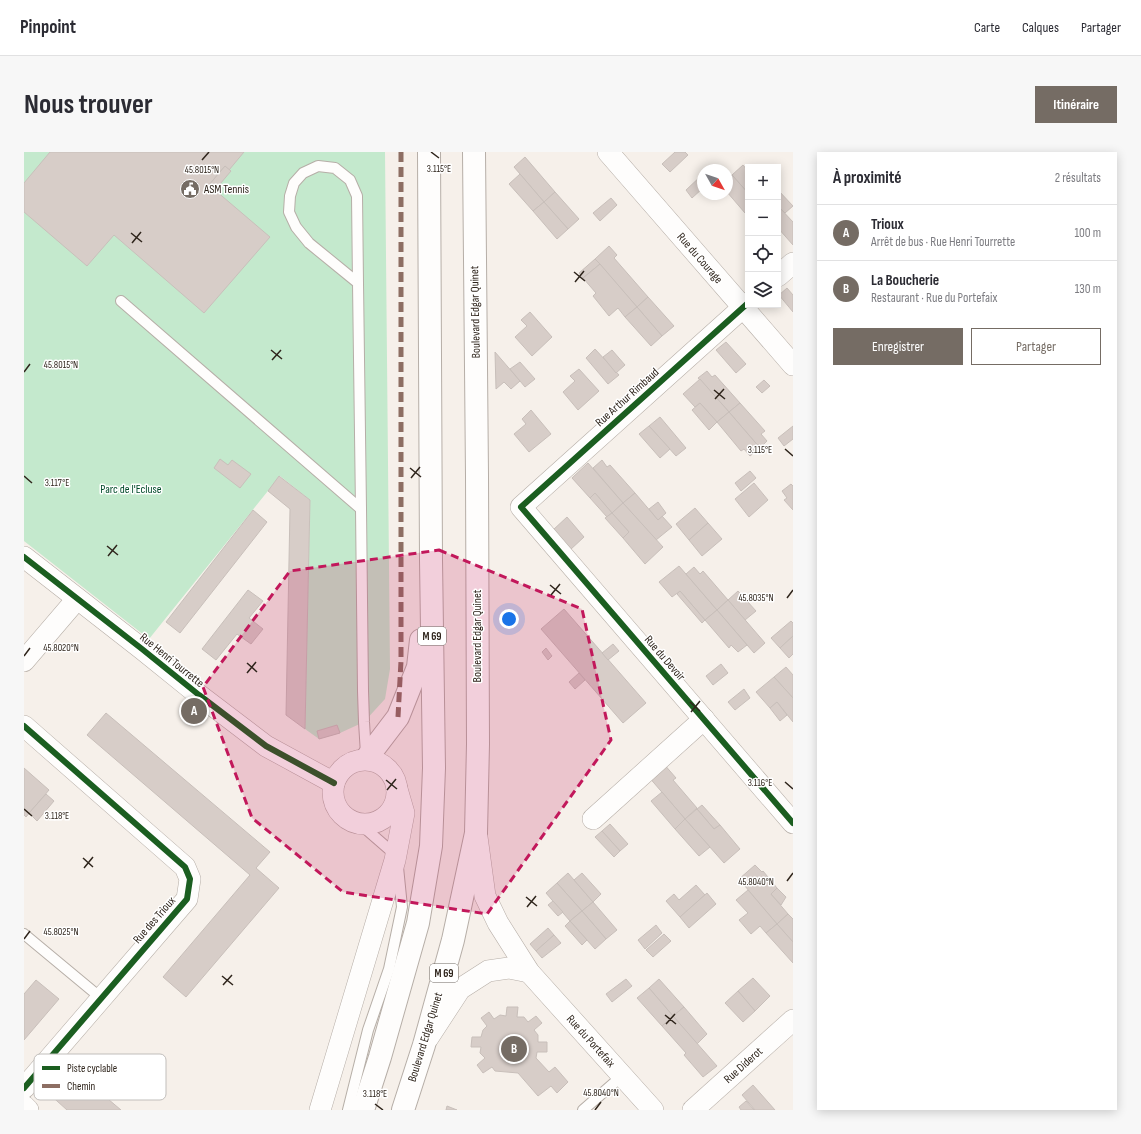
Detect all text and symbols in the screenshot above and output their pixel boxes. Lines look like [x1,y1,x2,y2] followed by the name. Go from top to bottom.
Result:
[20,16,76,39] text: Pinpoint
[974,19,1000,36] text: Carte
[1022,19,1059,36] text: Calques
[1081,19,1121,36] text: Partager
[1035,86,1117,123] button: Itinéraire
[24,88,153,121] text: Nous trouver
[427,163,451,175] text: 3.115°E
[185,164,219,176] text: 45.8015°N
[697,164,733,200] north arrow
[745,164,781,308] map controls
[745,164,781,200] button: +
[833,168,901,188] text: À proximité
[1055,170,1101,186] text: 2 résultats
[179,178,201,200] public building icon: ASM Tennis
[203,182,249,197] place label: ASM Tennis
[745,200,781,236] button: −
[871,215,904,234] text: Trioux
[843,225,849,241] text: A
[1074,225,1101,241] text: 100 m
[674,230,726,287] street label: Rue du Courage
[871,234,1015,250] text: Arrêt de bus · Rue Henri Tourrette
[745,236,781,272] button: locate
[467,265,484,359] street label: Boulevard Edgar Quinet
[871,271,939,290] text: La Boucherie
[745,272,781,308] button: layers
[843,281,849,297] text: B
[1075,281,1101,297] text: 130 m
[871,290,997,306] text: Restaurant · Rue du Portefaix
[833,328,963,365] button: Enregistrer
[971,328,1101,365] button: Partager
[44,359,78,371] text: 45.8015°N
[592,365,662,430] street label: Rue Arthur Rimbaud
[748,444,772,456] text: 3.115°E
[45,477,69,489] text: 3.117°E
[100,482,162,497] park label: Parc de l'Ecluse
[470,589,485,682] street label: Boulevard Edgar Quinet
[738,592,774,604] text: 45.8035°N
[499,609,519,629] your location
[418,627,446,645] road number: M 69
[136,630,207,691] street label: Rue Henri Tourrette
[641,633,689,684] street label: Rue du Devoir
[43,642,79,654] text: 45.8020°N
[181,696,207,726] pin: A
[748,777,772,789] text: 3.116°E
[45,810,69,822] text: 3.118°E
[738,876,774,888] text: 45.8040°N
[130,893,179,947] street label: Rue des Trioux
[43,926,79,938] text: 45.8025°N
[430,964,458,982] road number: M 69
[405,990,446,1084] street label: Boulevard Edgar Quinet
[563,1012,619,1071] street label: Rue du Portefaix
[501,1034,527,1064] pin: B
[721,1044,766,1087] street label: Rue Diderot
[34,1054,166,1100] legend
[67,1062,117,1075] text: Piste cyclable
[67,1080,96,1093] text: Chemin
[583,1087,619,1099] text: 45.8040°N
[363,1088,387,1100] text: 3.118°E

